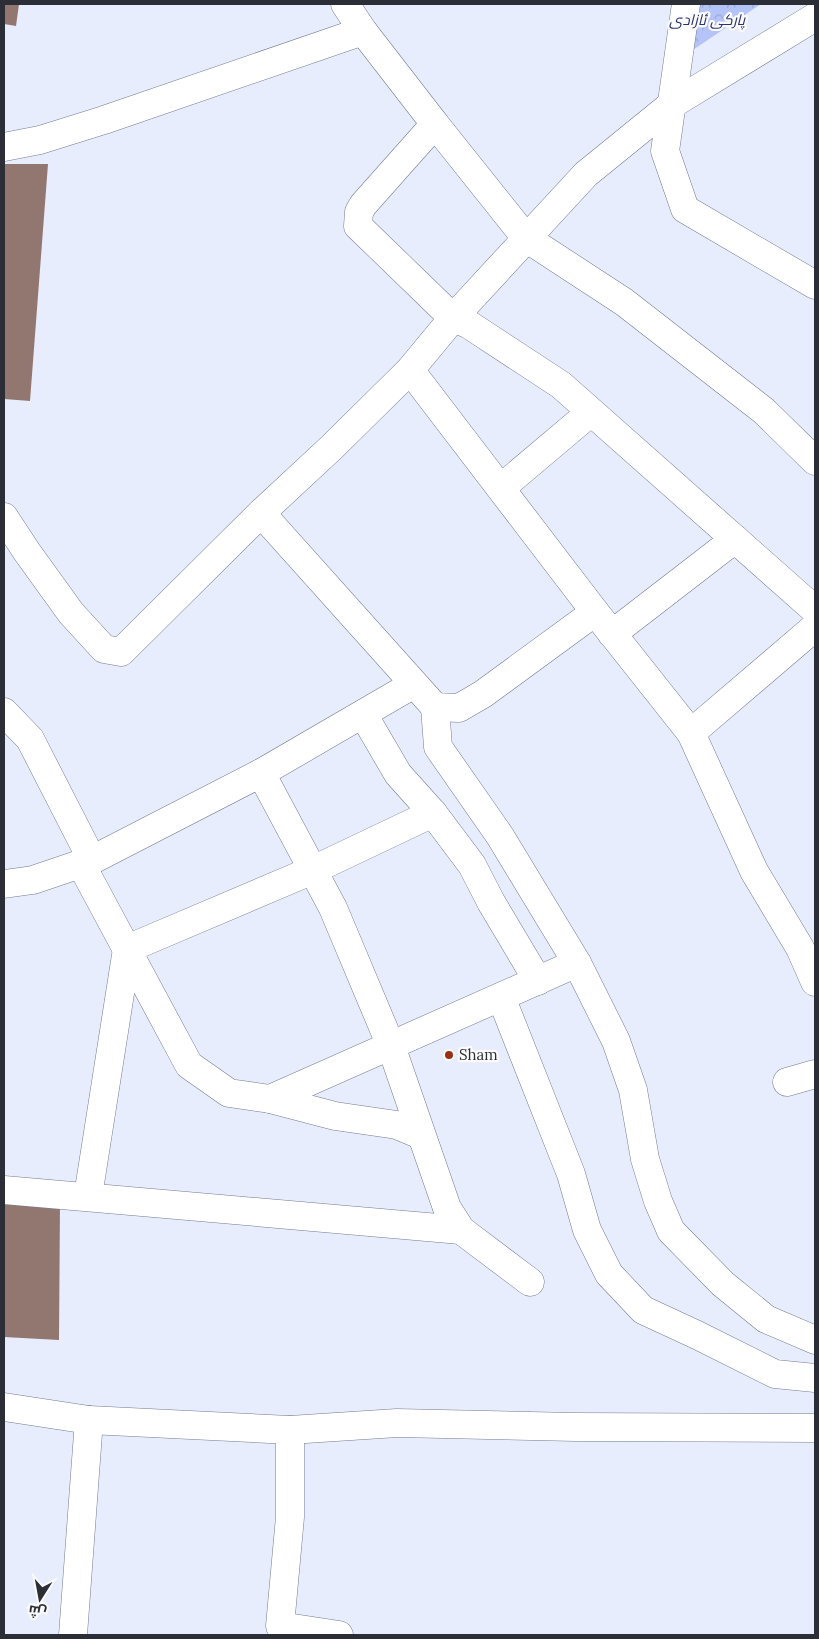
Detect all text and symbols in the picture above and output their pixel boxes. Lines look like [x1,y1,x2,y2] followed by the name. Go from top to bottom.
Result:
[669,10,746,30] park label: پارکی ئازادی
[459,1045,498,1064] place label: Sham
[443,1049,455,1061] marker: Sham
[15,1574,65,1624] north arrow
[27,1601,48,1622] text: ش

